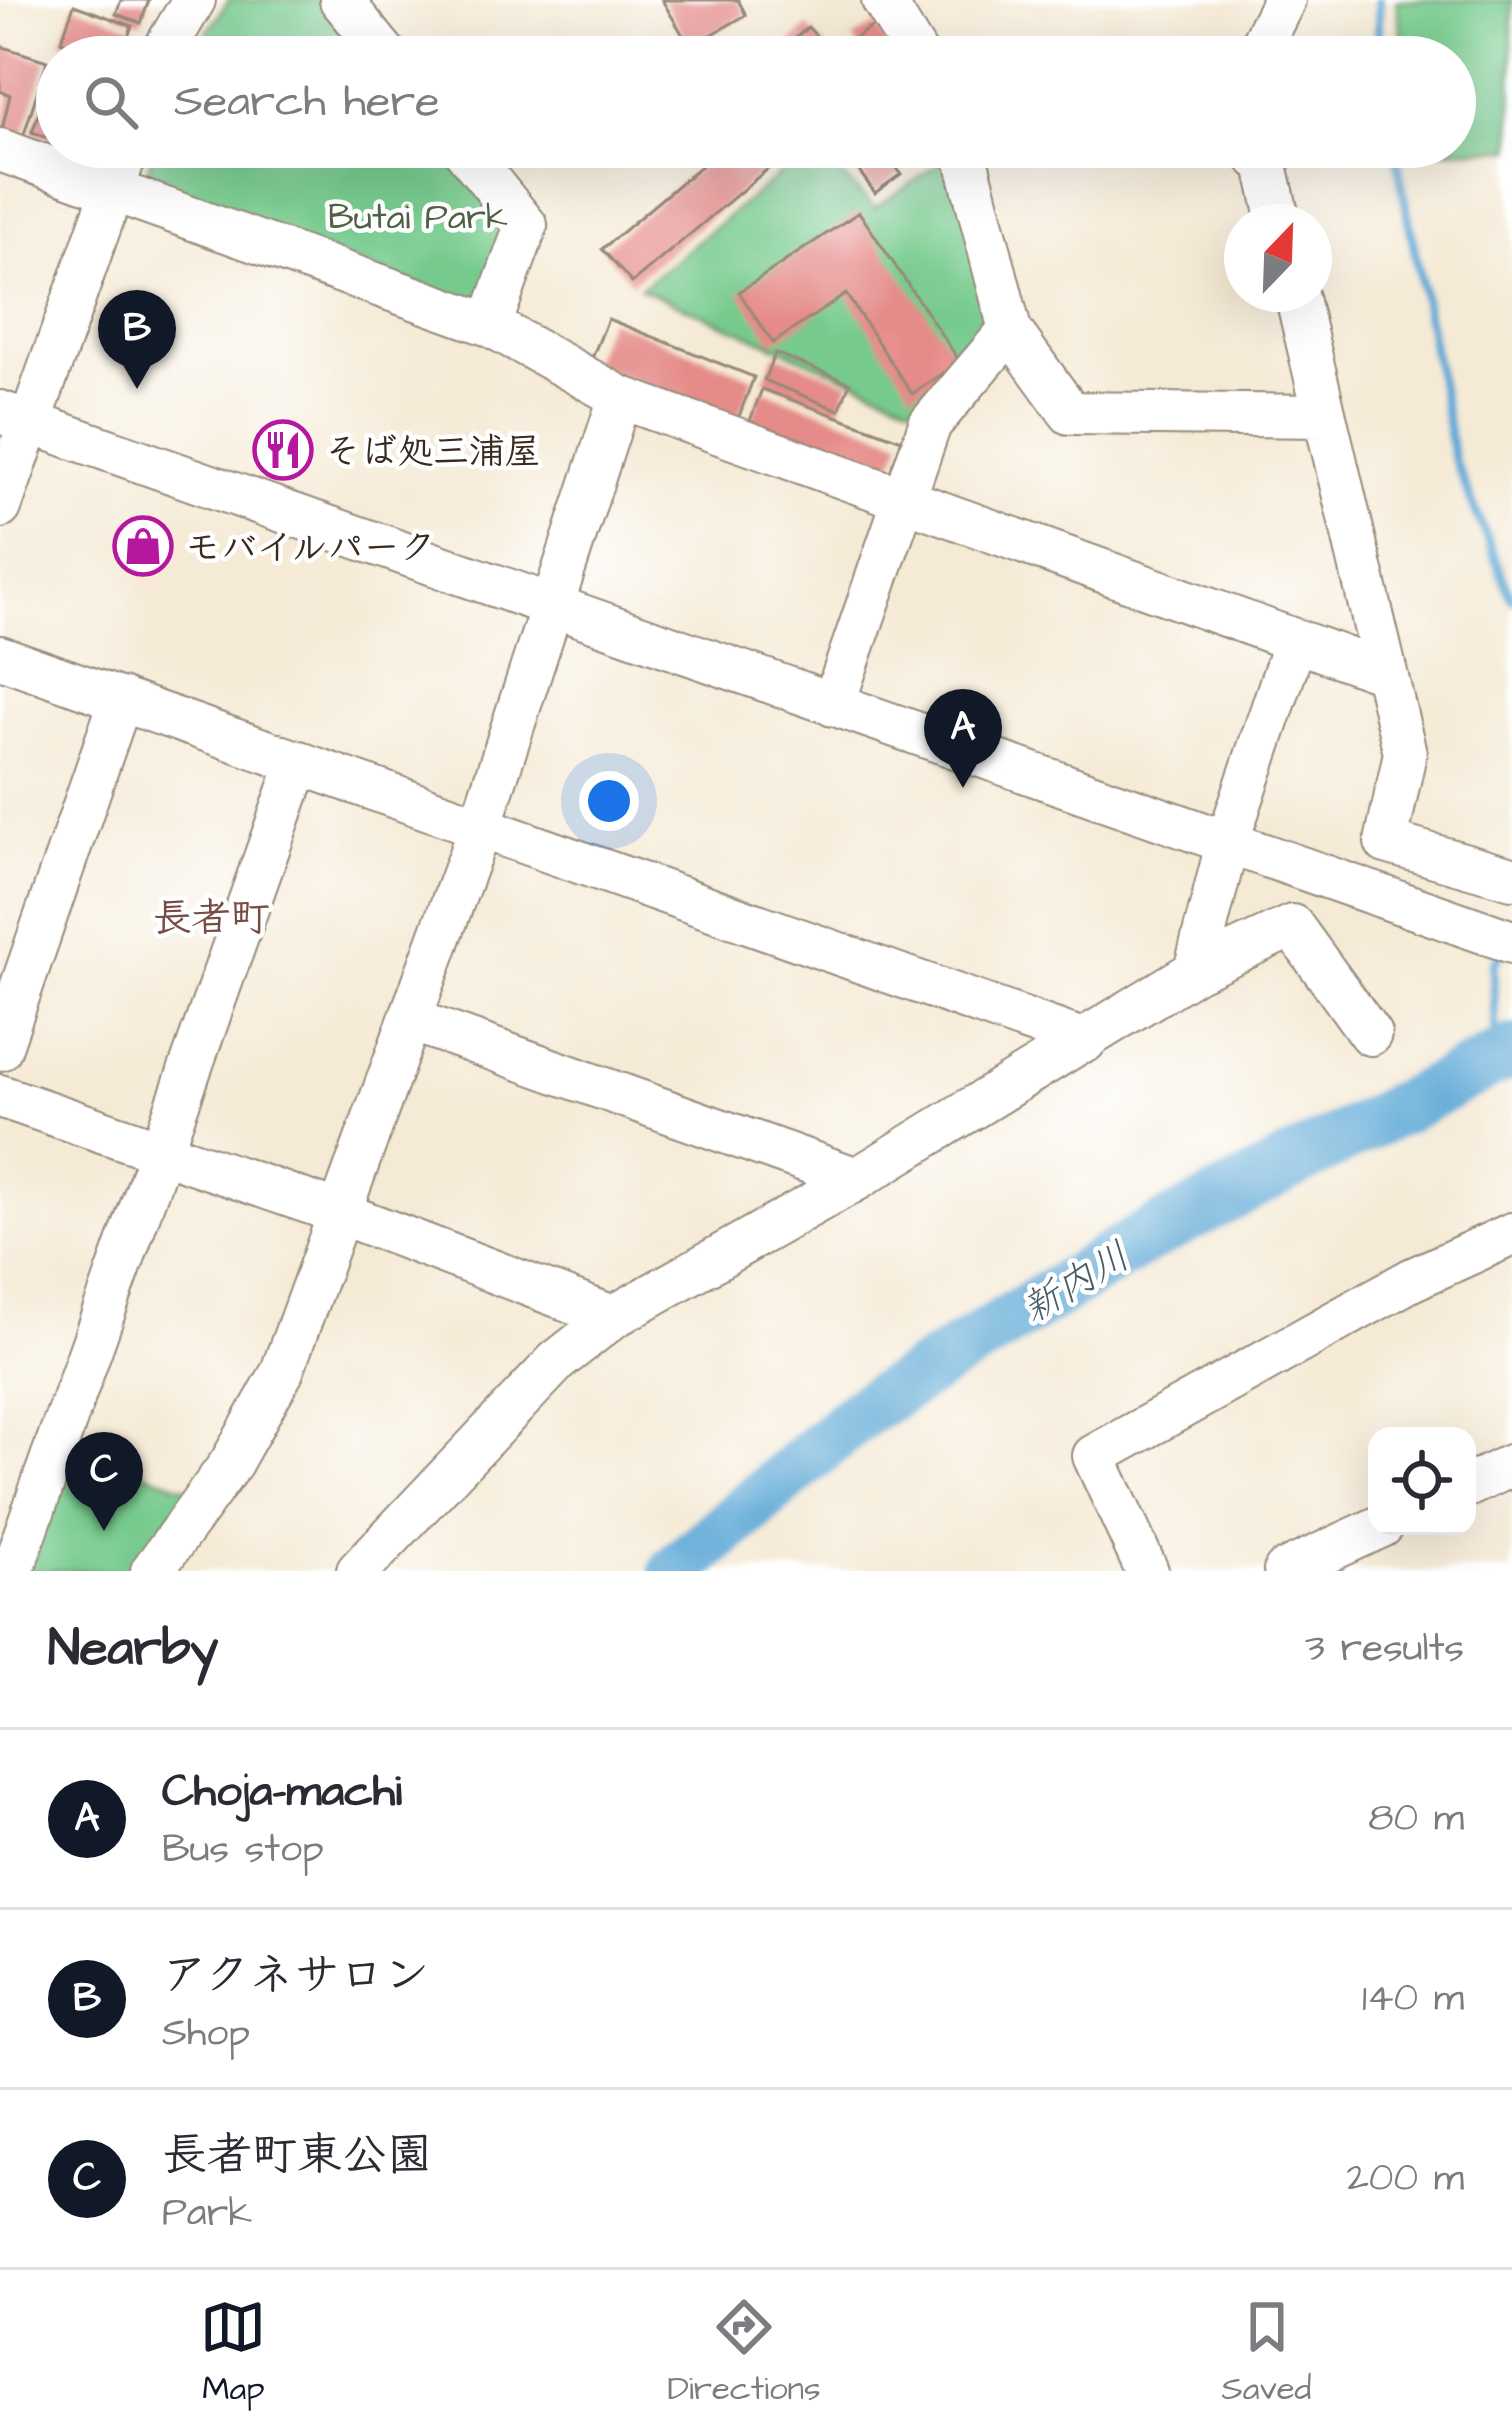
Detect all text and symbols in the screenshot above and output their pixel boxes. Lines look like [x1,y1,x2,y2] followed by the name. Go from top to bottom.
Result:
[36,36,1476,168] search box
[78,69,144,135] icon: search
[174,71,440,133] text: Search here
[328,192,508,243] park label: Butai Park
[1224,204,1332,312] north arrow
[98,290,176,389] pin: B
[252,419,314,481] restaurant icon: そば処三浦屋
[325,427,541,478] place label: そば処三浦屋
[112,515,174,577] shop icon: モバイルパーク
[185,523,436,574] place label: モバイルパーク
[924,689,1002,788] pin: A
[579,771,639,831] your location
[152,892,270,946] district label: 長者町
[1012,1230,1141,1337] water label: 新内川
[1368,1427,1476,1535] map controls
[1368,1427,1476,1535] button: locate
[65,1432,143,1531] pin: C
[48,1614,218,1685] text: Nearby
[1305,1622,1464,1676] text: 3 results
[162,1761,402,1823] text: Choja-machi
[75,1792,99,1846] text: A
[1368,1792,1464,1846] text: 80 m
[162,1823,324,1877] text: Bus stop
[162,1945,429,2007] text: アクネサロン
[73,1972,101,2026] text: B
[1362,1972,1464,2026] text: 140 m
[162,2007,250,2061] text: Shop
[162,2125,432,2187] text: 長者町東公園
[73,2152,101,2206] text: C
[1347,2152,1464,2206] text: 200 m
[162,2187,252,2241] text: Park
[200,2294,266,2412] tab: Map
[667,2294,821,2412] tab: Directions
[1222,2294,1312,2412] tab: Saved

